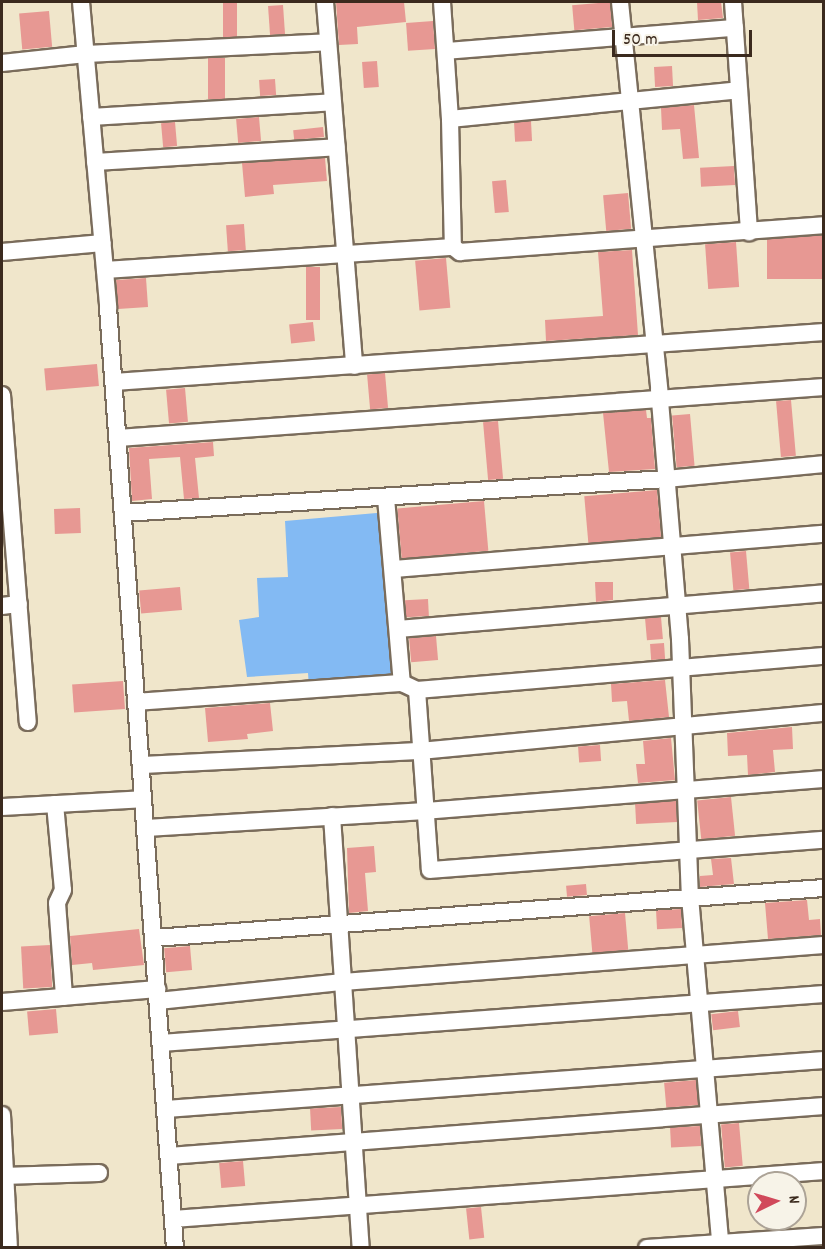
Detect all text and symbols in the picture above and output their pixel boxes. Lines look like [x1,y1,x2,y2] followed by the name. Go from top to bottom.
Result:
[615,18,754,56] scale bar
[623,28,658,53] text: 50 m
[747,1171,807,1231] north arrow
[782,1195,805,1205] text: N

